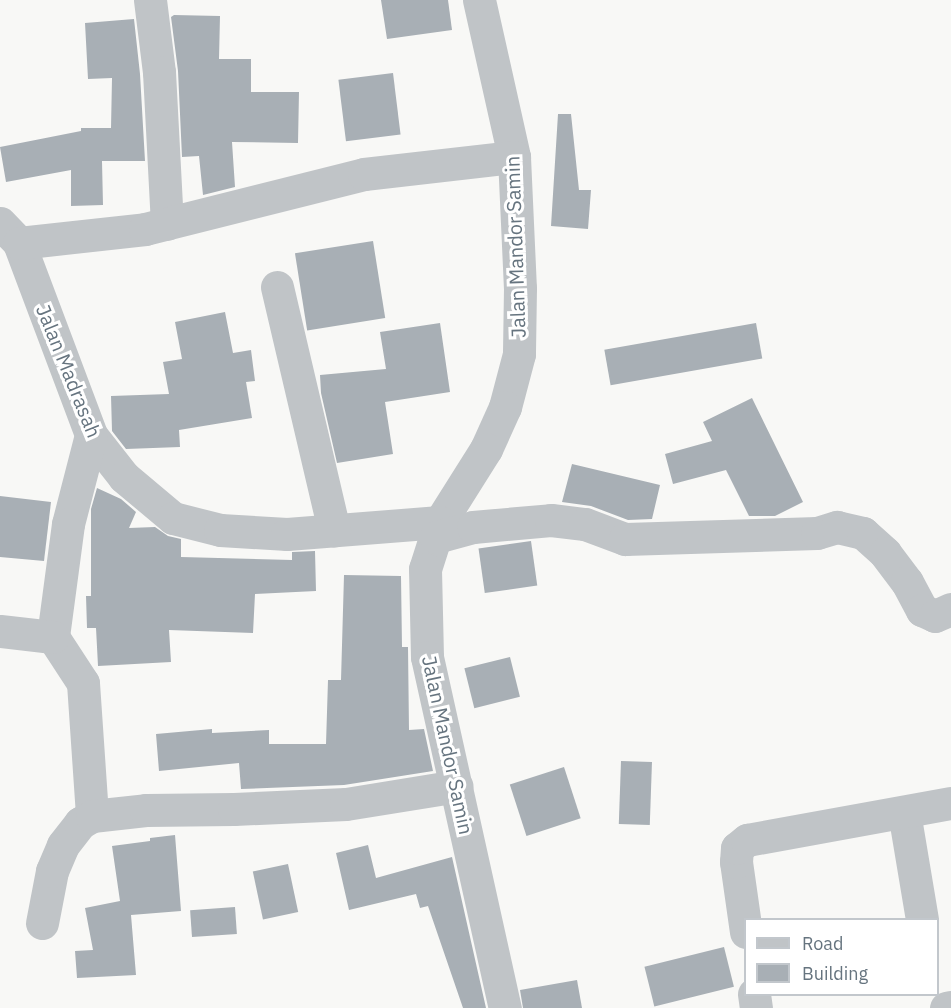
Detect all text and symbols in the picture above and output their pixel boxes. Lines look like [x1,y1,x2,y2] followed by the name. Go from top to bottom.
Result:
[500,155,530,339] street label: Jalan Mandor Samin
[31,301,107,441] street label: Jalan Madrasah
[417,653,479,837] street label: Jalan Mandor Samin
[744,918,939,996] legend
[802,932,843,955] text: Road
[802,962,868,985] text: Building

